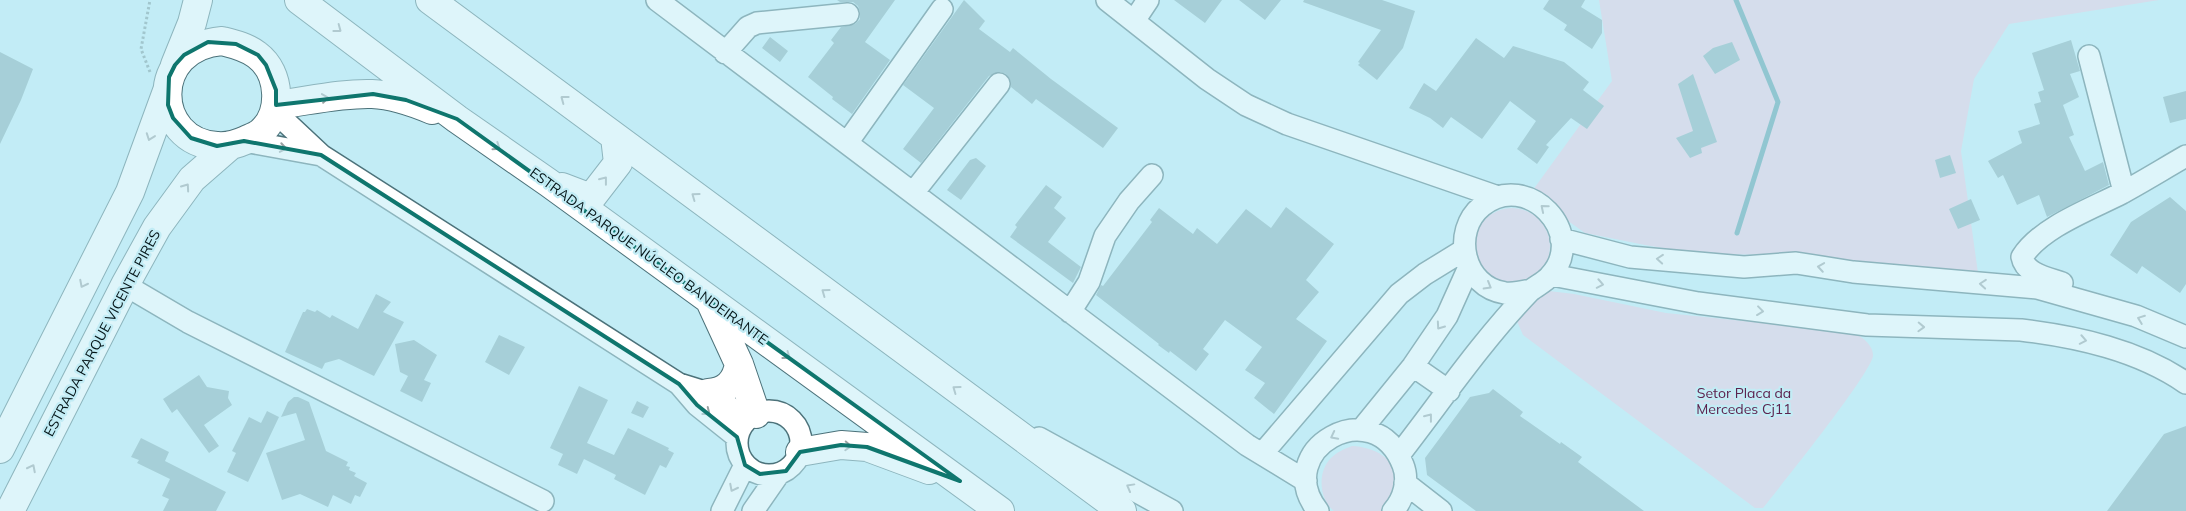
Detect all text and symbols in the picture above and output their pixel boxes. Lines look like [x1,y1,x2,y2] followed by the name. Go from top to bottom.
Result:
[332,24,341,32] one-way arrow
[321,93,329,104] one-way arrow
[560,96,570,105] one-way arrow
[146,132,156,140] one-way arrow
[491,141,501,150] one-way arrow
[278,142,287,152] one-way arrow
[526,163,772,349] street label: ESTRADA PARQUE NÚCLEO BANDEIRANTE
[599,177,608,186] one-way arrow
[180,183,189,193] one-way arrow
[692,193,701,201] one-way arrow
[1540,204,1549,213] one-way arrow
[40,226,164,439] street label: ESTRADA PARQUE VICENTE PIRES
[1655,254,1663,265] one-way arrow
[1817,262,1825,273] one-way arrow
[1595,278,1604,289] one-way arrow
[1979,278,1987,289] one-way arrow
[79,279,89,288] one-way arrow
[1483,280,1492,290] one-way arrow
[821,289,831,298] one-way arrow
[1756,305,1764,316] one-way arrow
[2137,314,2146,325] one-way arrow
[1437,321,1446,330] one-way arrow
[1918,322,1926,332] one-way arrow
[2078,334,2087,345] one-way arrow
[781,350,790,359] one-way arrow
[1696,384,1792,418] park label: Setor Placa da Mercedes Cj11
[953,386,962,394] one-way arrow
[701,407,710,415] one-way arrow
[1423,413,1432,422] one-way arrow
[1330,430,1339,440] one-way arrow
[845,440,853,451] one-way arrow
[26,464,36,473] one-way arrow
[729,483,739,492] one-way arrow
[1126,483,1135,493] one-way arrow

